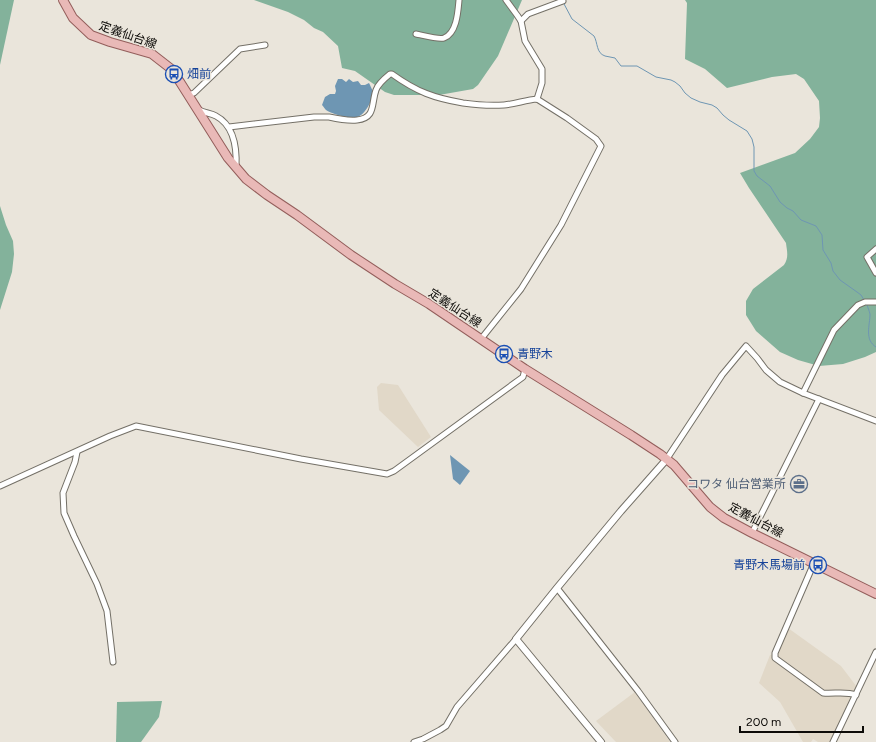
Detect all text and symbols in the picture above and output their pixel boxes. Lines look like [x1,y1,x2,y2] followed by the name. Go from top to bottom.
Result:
[97,19,159,51] street label: 定義仙台線
[164,64,184,84] bus stop icon: 畑前
[187,67,211,81] place label: 畑前
[426,286,484,330] street label: 定義仙台線
[494,344,514,364] bus stop icon: 青野木
[517,347,553,361] place label: 青野木
[789,474,809,494] office icon: コワタ 仙台営業所
[687,477,786,491] place label: コワタ 仙台営業所
[726,500,786,540] street label: 定義仙台線
[808,555,828,575] bus stop icon: 青野木馬場前
[733,558,805,572] place label: 青野木馬場前
[740,708,863,734] scale bar
[746,715,781,729] text: 200 m

